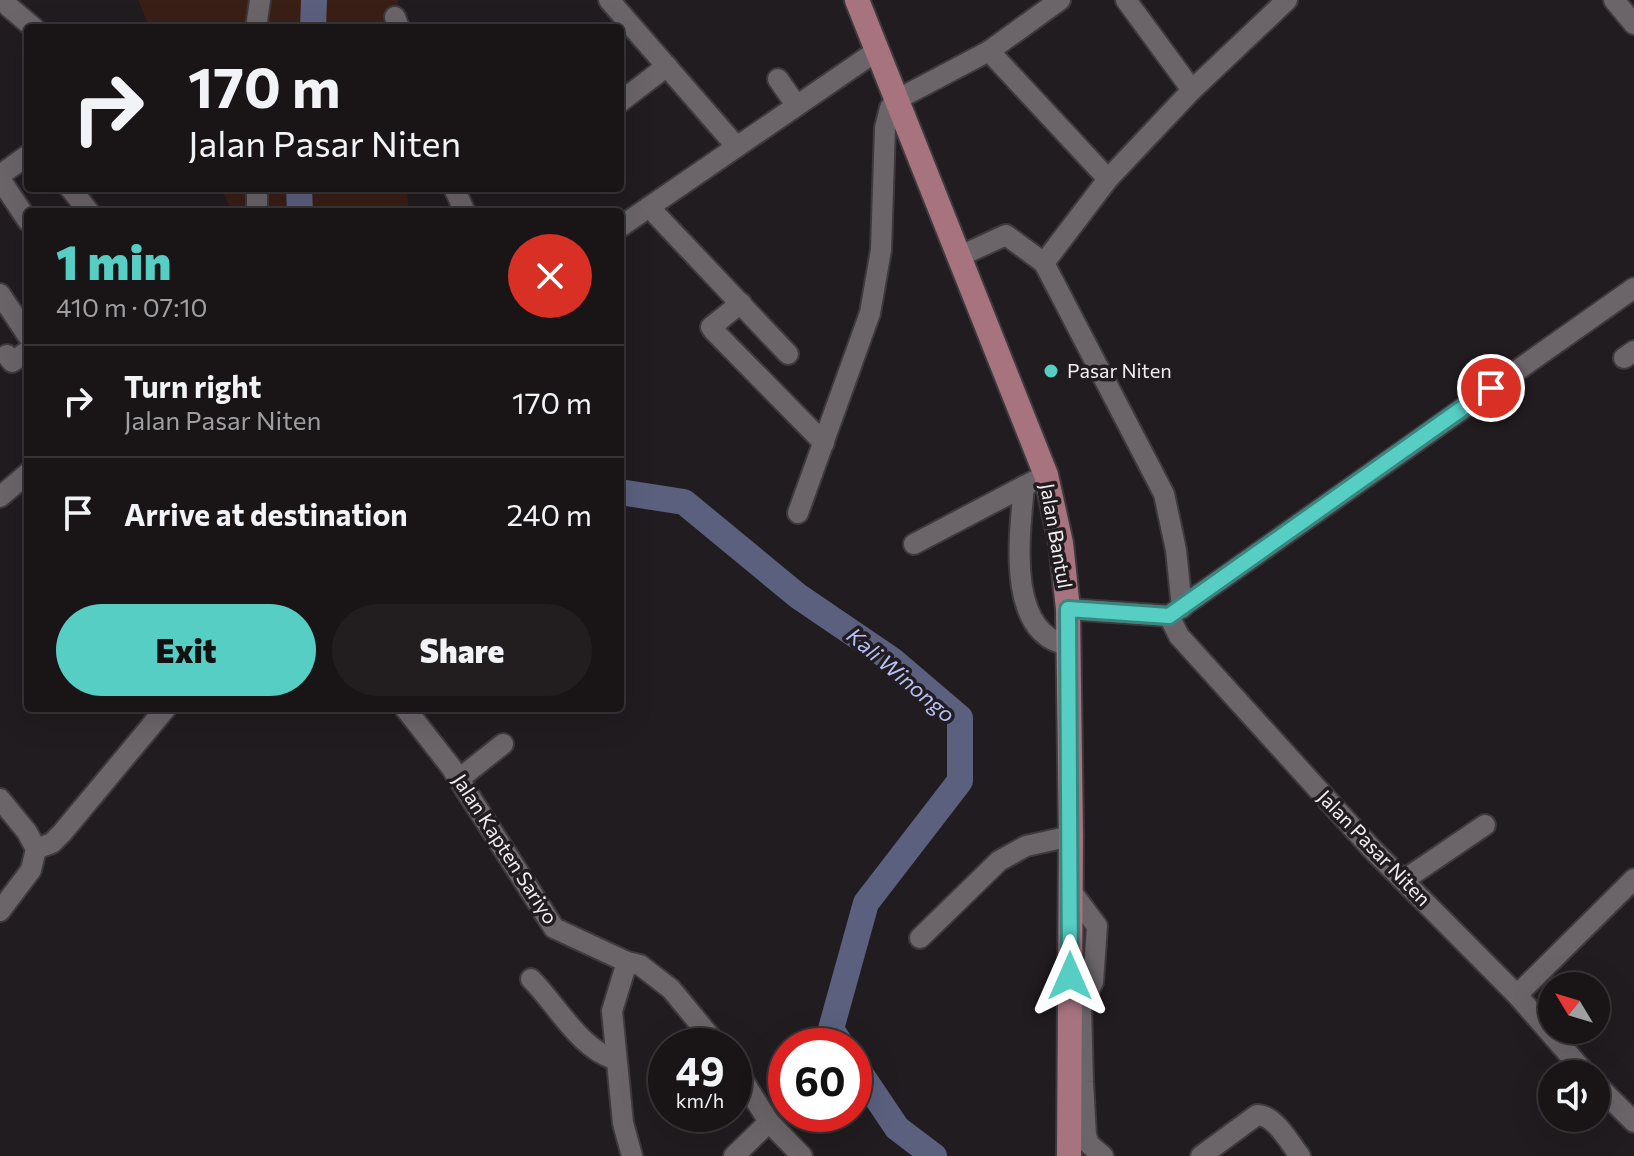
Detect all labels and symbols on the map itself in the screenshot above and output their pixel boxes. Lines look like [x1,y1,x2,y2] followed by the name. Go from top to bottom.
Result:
[1457,354,1525,422] pin
[1067,358,1172,382] place label: Pasar Niten
[1042,362,1060,380] marker: Pasar Niten
[1036,481,1078,590] street label: Jalan Bantul
[842,622,961,728] water label: Kali Winongo
[448,769,563,928] street label: Jalan Kapten Sariyo
[1313,784,1436,910] street label: Jalan Pasar Niten
[1028,934,1112,1018] position arrow
[1538,972,1610,1044] north arrow
[768,1028,872,1132] speed limit sign: 60

